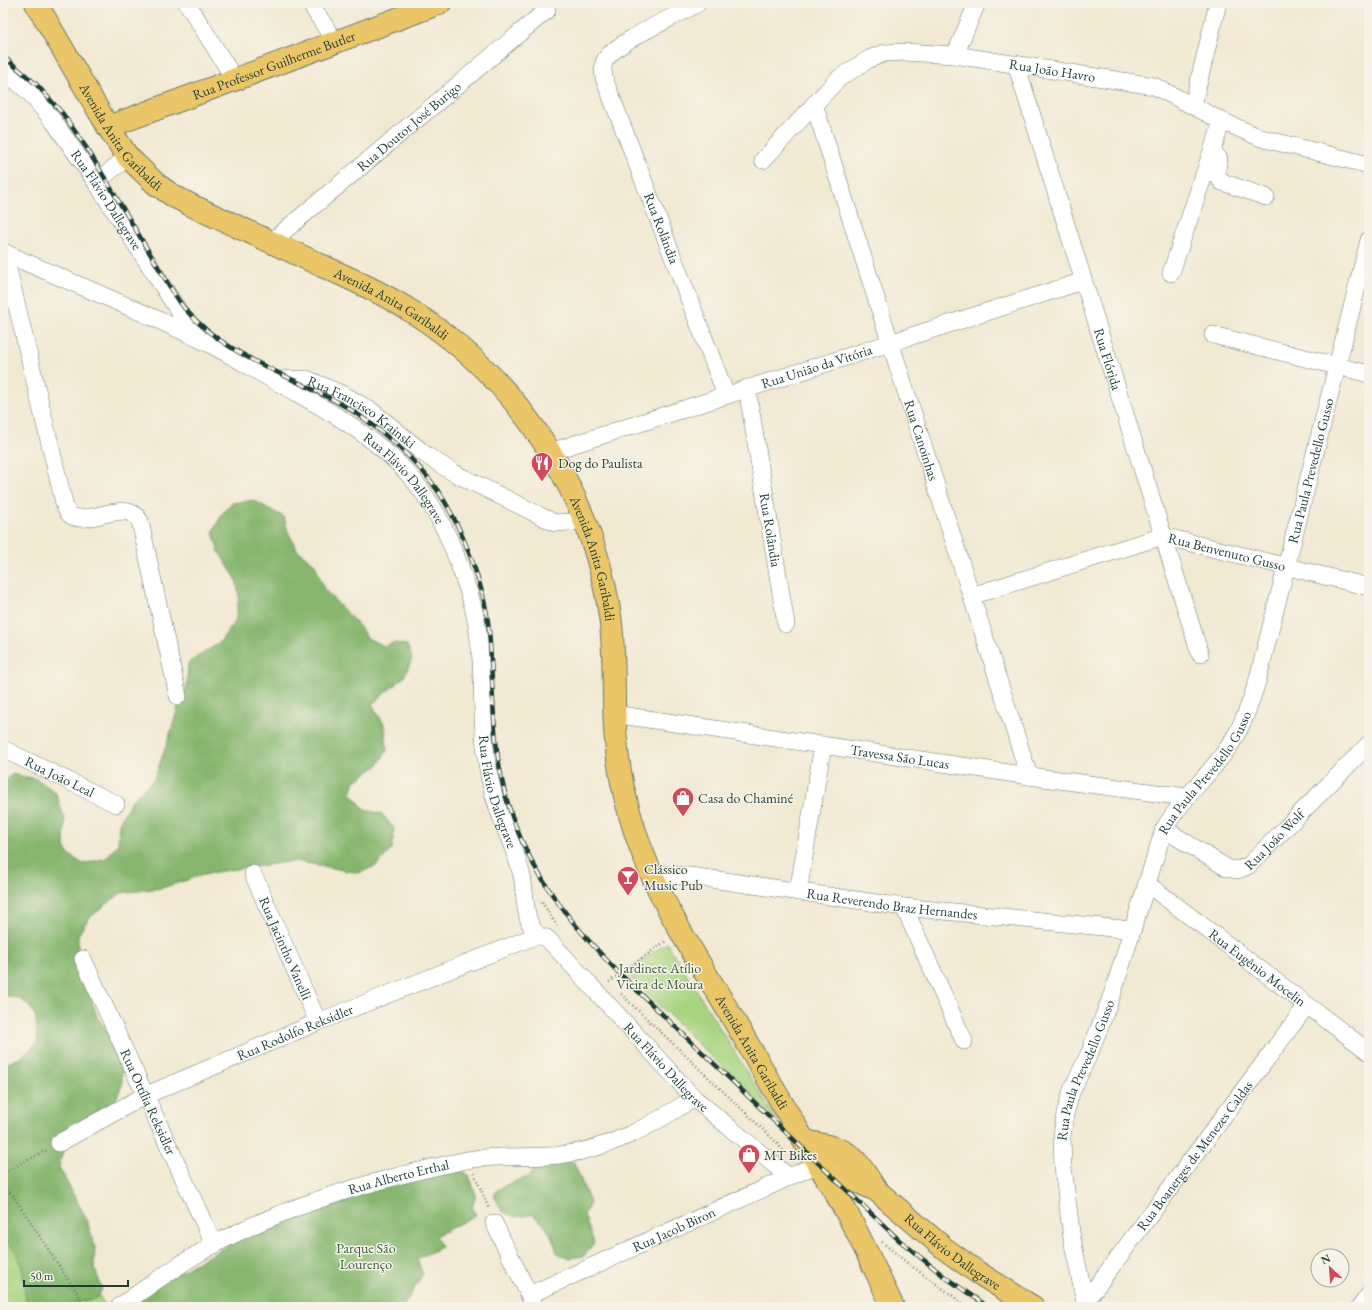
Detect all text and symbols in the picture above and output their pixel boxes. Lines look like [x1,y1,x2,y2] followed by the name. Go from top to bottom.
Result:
[190,26,358,104] street label: Rua Professor Guilherme Butler
[1008,55,1097,86] street label: Rua João Havro
[353,77,465,175] street label: Rua Doutor José Burigo
[75,79,166,195] street label: Avenida Anita Garibaldi
[67,146,147,254] street label: Rua Flávio Dallegrave
[640,190,684,267] street label: Rua Rolândia
[330,263,453,344] street label: Avenida Anita Garibaldi
[1090,326,1126,393] street label: Rua Flórida
[759,340,875,393] street label: Rua União da Vitória
[305,371,420,452] street label: Rua Francisco Krainski
[1284,396,1338,545] street label: Rua Paula Prevedello Gusso
[900,398,943,483] street label: Rua Canoinhas
[360,428,449,527] street label: Rua Flávio Dallegrave
[529,450,555,483] restaurant icon: Dog do Paulista
[558,454,643,472] place label: Dog do Paulista
[565,492,620,623] street label: Avenida Anita Garibaldi
[755,492,786,569] street label: Rua Rolândia
[1166,529,1288,575] street label: Rua Benvenuto Gusso
[1154,708,1255,838] street label: Rua Paula Prevedello Gusso
[475,734,521,851] street label: Rua Flávio Dallegrave
[849,740,951,773] street label: Travessa São Lucas
[22,752,98,801] street label: Rua João Leal
[670,785,696,818] shop icon: Casa do Chaminé
[698,789,794,807] place label: Casa do Chaminé
[1240,804,1309,874] street label: Rua João Wolf
[644,860,703,894] place label: Clássico Music Pub
[615,864,641,897] bar icon: Clássico Music Pub
[805,884,979,923] street label: Rua Reverendo Braz Hernandes
[255,894,316,1003] street label: Rua Jacintho Vanelli
[1205,925,1310,1011] street label: Rua Eugênio Mocelin
[617,959,704,993] park label: Jardinete Atílio Vieira de Moura
[711,990,793,1113] street label: Avenida Anita Garibaldi
[1052,997,1118,1142] street label: Rua Paula Prevedello Gusso
[234,1000,356,1064] street label: Rua Rodolfo Reksidler
[620,1018,713,1116] street label: Rua Flávio Dallegrave
[116,1046,181,1158] street label: Rua Ottília Reksidler
[1133,1076,1257,1234] street label: Rua Boanerges de Menezes Caldas
[736,1142,762,1175] shop icon: MT Bikes
[764,1146,817,1164] place label: MT Bikes
[346,1155,451,1198] street label: Rua Alberto Erthal
[629,1202,719,1256] street label: Rua Jacob Biron
[901,1209,1005,1294] street label: Rua Flávio Dallegrave
[336,1239,396,1273] park label: Parque São Lourenço
[1310,1248,1350,1288] north arrow
[1319,1251,1333,1267] text: N
[24,1262,128,1288] scale bar
[30,1268,54,1284] text: 50 m

